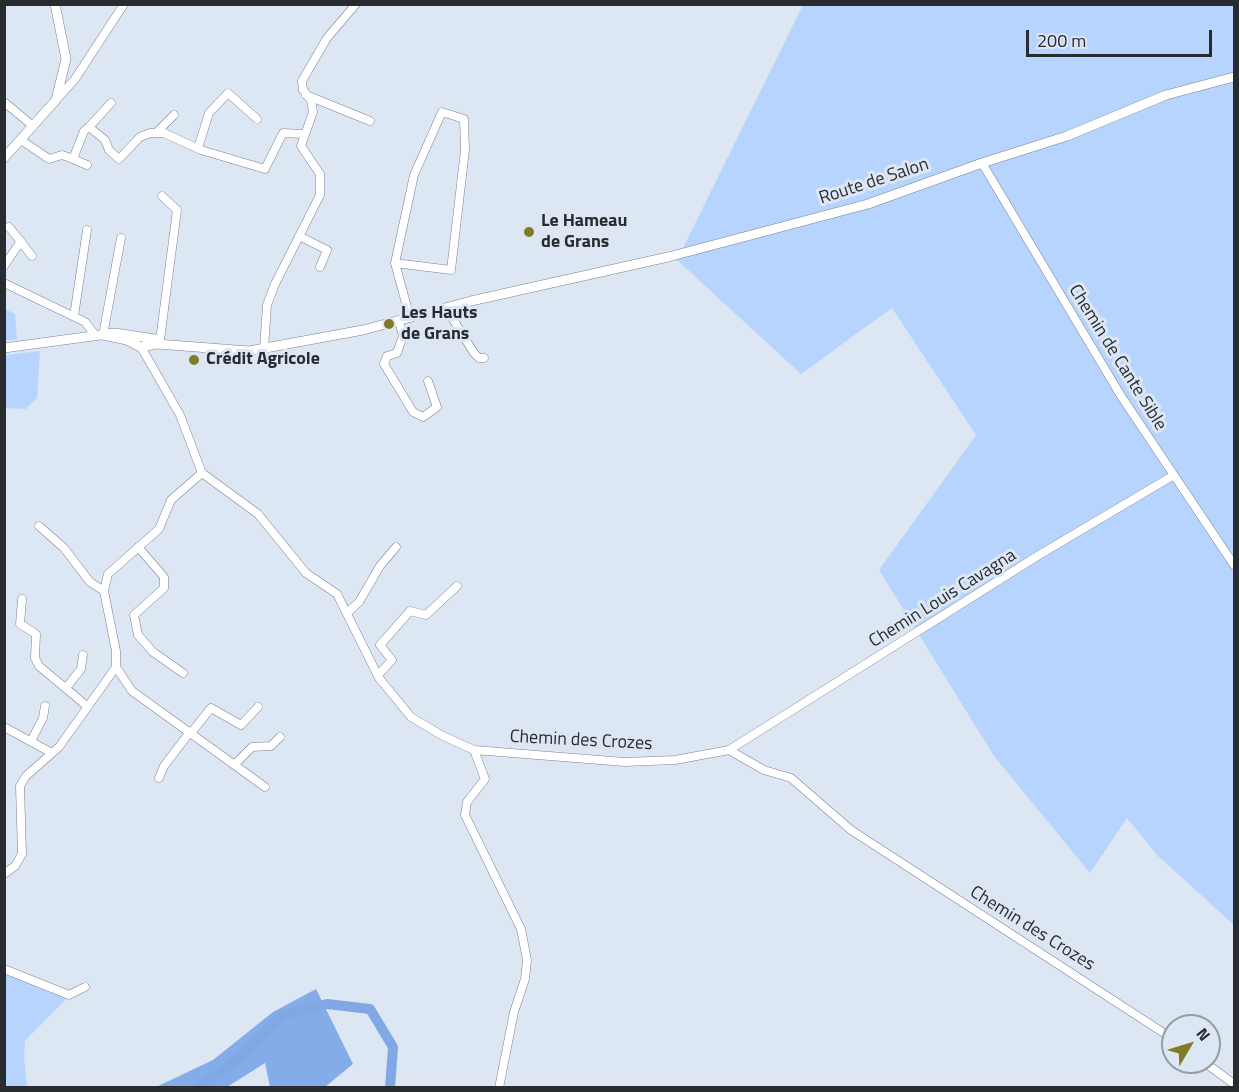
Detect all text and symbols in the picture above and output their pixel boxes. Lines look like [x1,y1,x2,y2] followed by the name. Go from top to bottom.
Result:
[1029,18,1215,56] scale bar
[1037,27,1086,54] text: 200 m
[816,154,932,210] street label: Route de Salon
[541,211,627,254] place label: Le Hameau de Grans
[522,225,536,239] marker: Le Hameau de Grans
[1063,281,1171,435] street label: Chemin de Cante Sible
[401,303,478,346] place label: Les Hauts de Grans
[382,317,396,331] marker: Les Hauts de Grans
[206,349,320,371] place label: Crédit Agricole
[187,353,201,367] marker: Crédit Agricole
[866,545,1020,653] street label: Chemin Louis Cavagna
[509,726,653,756] street label: Chemin des Crozes
[966,882,1098,976] street label: Chemin des Crozes
[1161,1014,1221,1074] north arrow
[1191,1022,1216,1046] text: N

